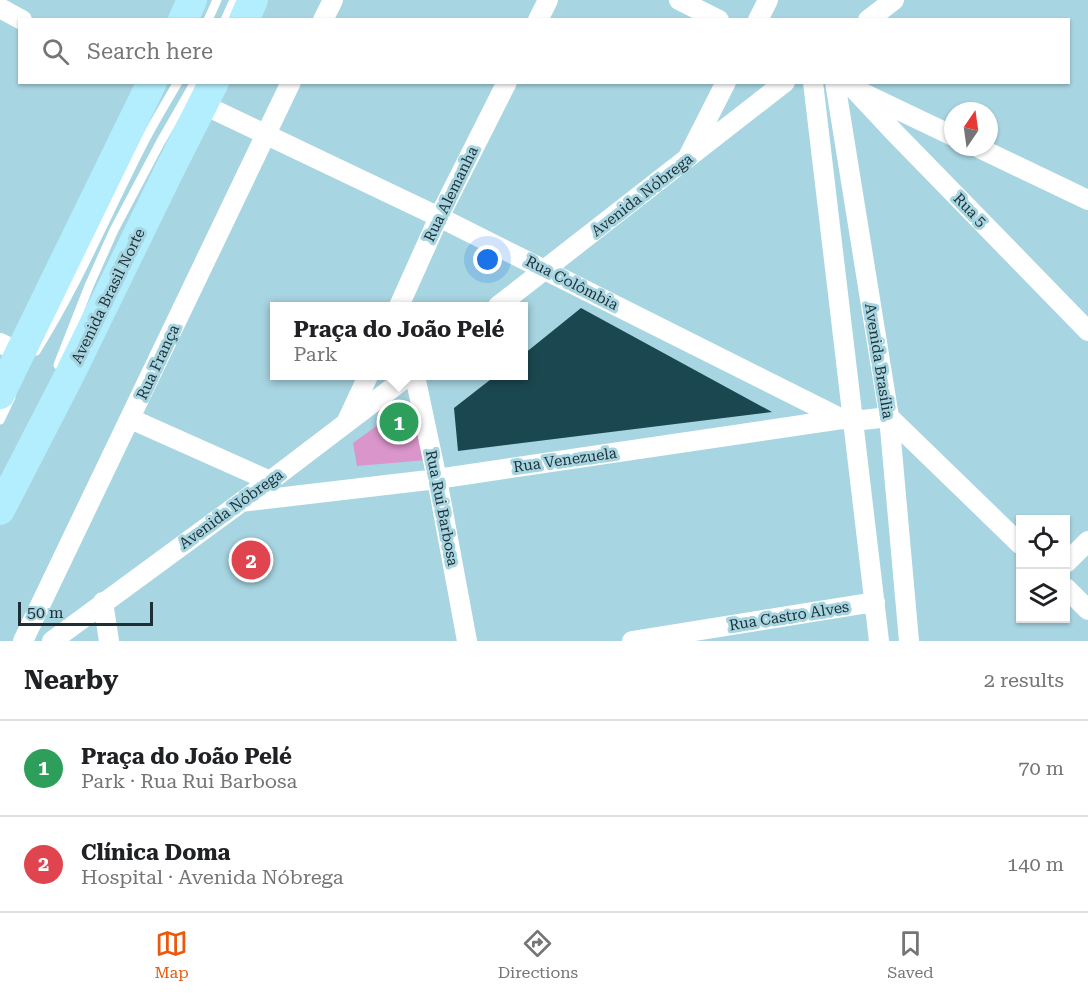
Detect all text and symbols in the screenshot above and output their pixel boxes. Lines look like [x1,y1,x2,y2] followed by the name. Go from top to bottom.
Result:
[18,18,1070,84] search box
[39,35,72,68] icon: search
[87,39,213,64] text: Search here
[944,102,998,156] north arrow
[420,143,482,245] street label: Rua Alemanha
[588,150,696,240] street label: Avenida Nóbrega
[950,189,990,231] street label: Rua 5
[67,225,149,367] street label: Avenida Brasil Norte
[473,245,502,274] your location
[523,252,621,314] street label: Rua Colômbia
[270,302,528,380] popup
[861,302,897,420] street label: Avenida Brasília
[293,317,505,342] text: Praça do João Pelé
[133,322,183,402] street label: Rua França
[293,342,338,366] text: Park
[380,400,418,444] pin: 1
[512,444,618,476] street label: Rua Venezuela
[422,448,462,568] street label: Rua Rui Barbosa
[176,465,286,553] street label: Avenida Nóbrega
[1016,515,1070,623] map controls
[1016,515,1070,569] button: locate
[232,538,270,582] pin: 2
[1016,569,1070,623] button: layers
[728,598,850,634] street label: Rua Castro Alves
[18,599,153,626] scale bar
[27,603,64,622] text: 50 m
[24,665,118,695] text: Nearby
[984,668,1064,692] text: 2 results
[81,744,292,769] text: Praça do João Pelé
[38,756,49,780] text: 1
[1018,756,1064,780] text: 70 m
[81,769,297,793] text: Park · Rua Rui Barbosa
[81,840,231,865] text: Clínica Doma
[38,852,49,876] text: 2
[1007,852,1064,876] text: 140 m
[81,865,343,889] text: Hospital · Avenida Nóbrega
[154,927,189,982] tab: Map
[498,927,578,982] tab: Directions
[887,927,934,982] tab: Saved

